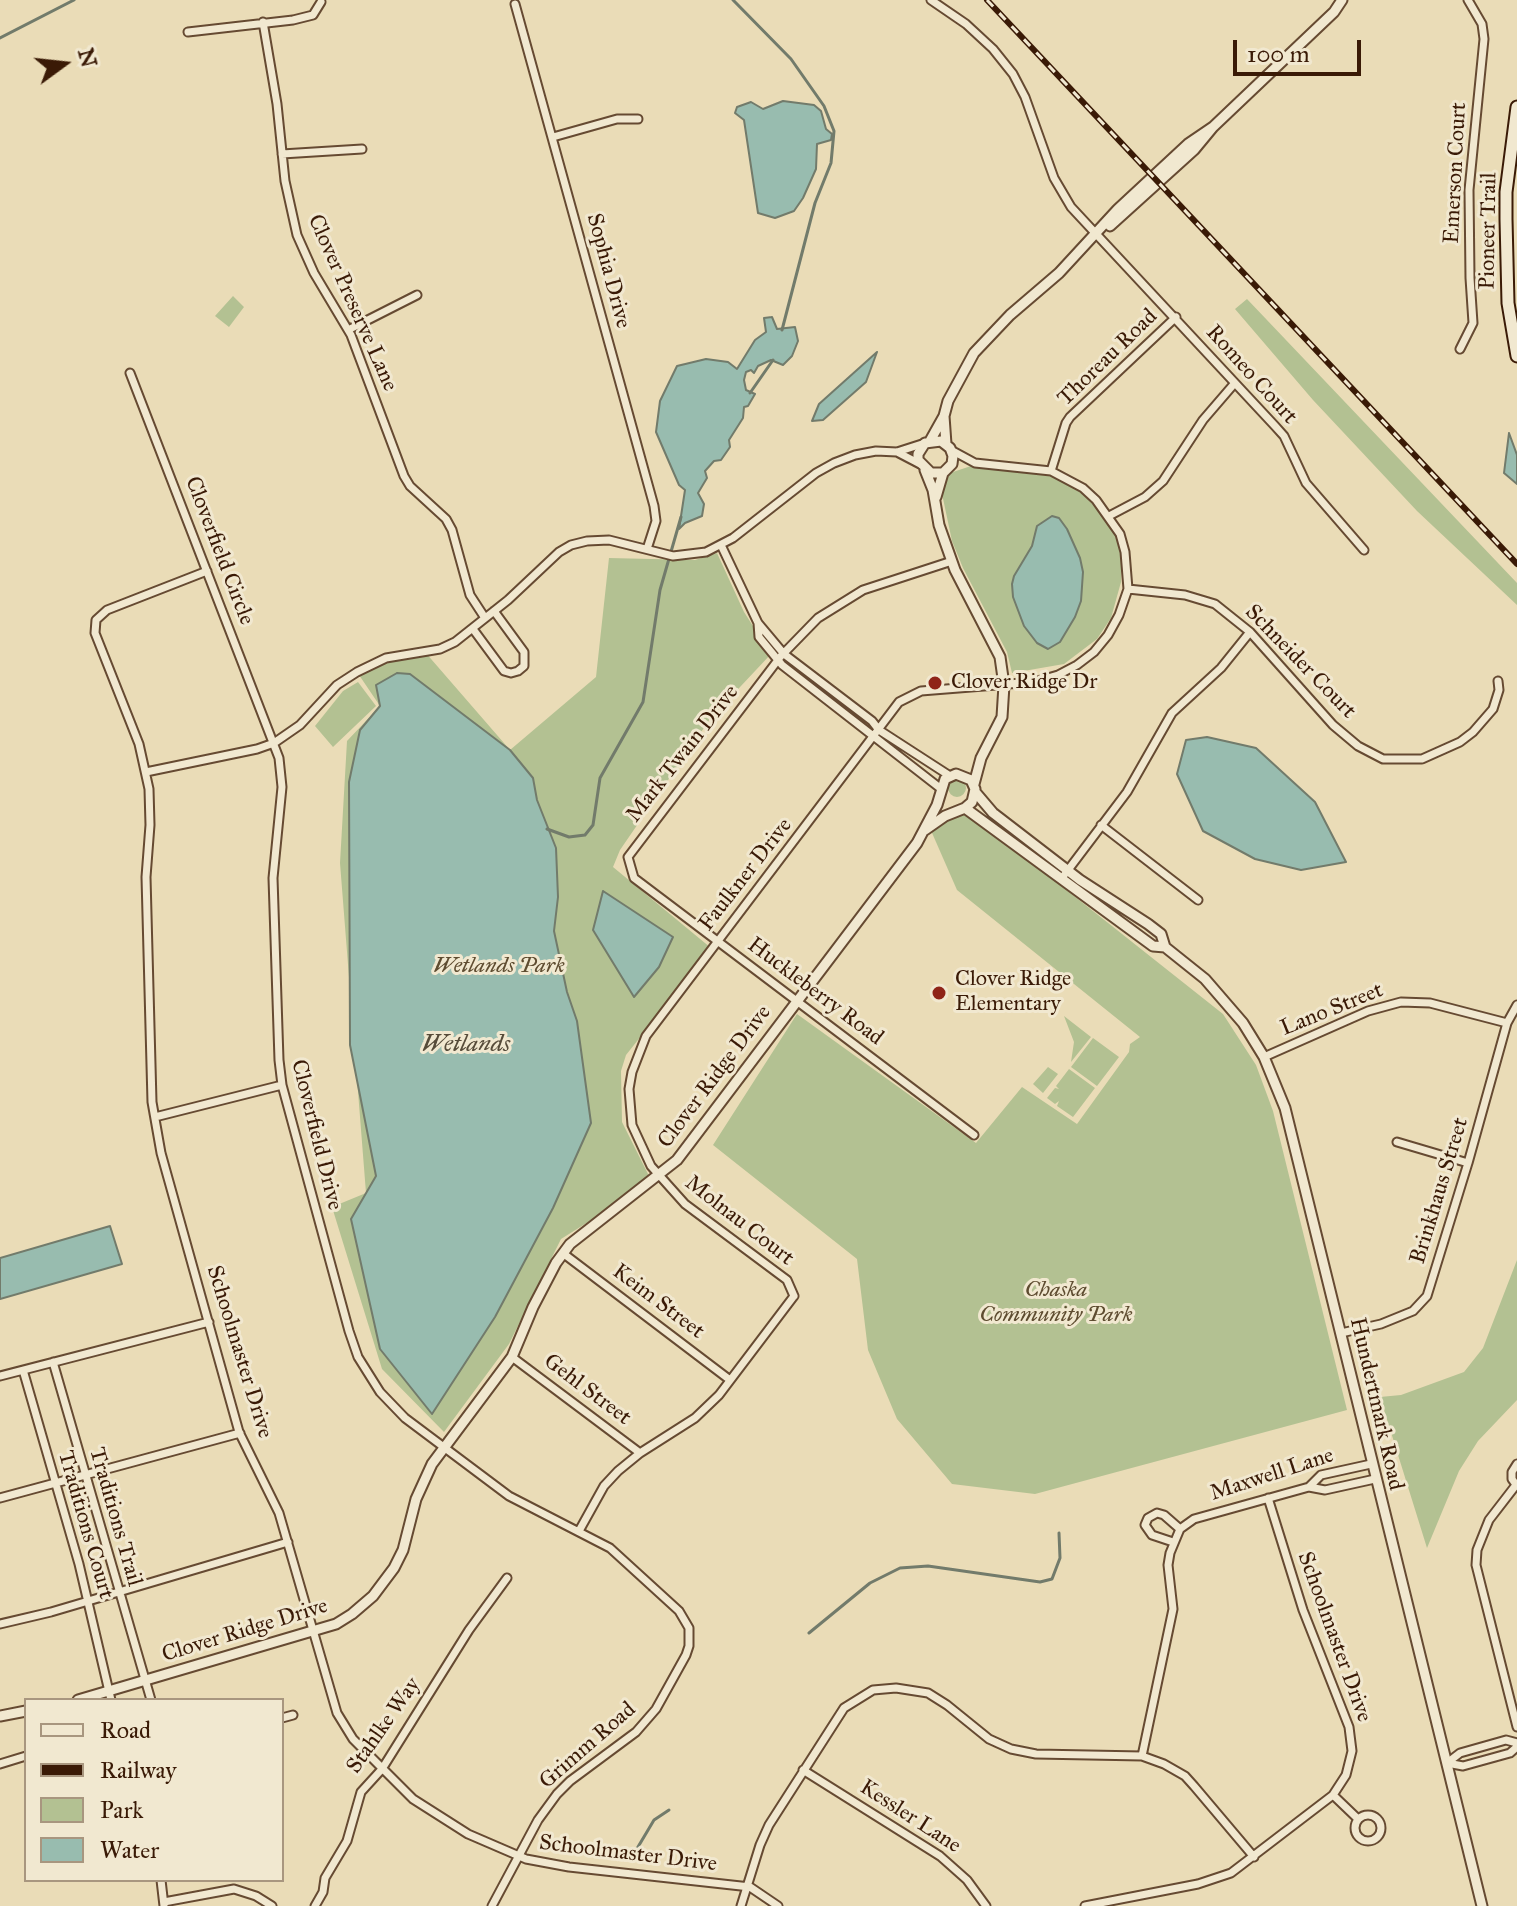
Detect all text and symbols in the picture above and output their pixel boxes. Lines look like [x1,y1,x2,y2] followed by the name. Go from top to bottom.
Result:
[24,24,104,104] north arrow
[1237,24,1365,74] scale bar
[1247,39,1310,69] text: 100 m
[72,45,103,70] text: N
[1439,102,1473,244] street label: Emerson Court
[1475,172,1503,290] street label: Pioneer Trail
[301,211,403,395] street label: Clover Preserve Lane
[580,211,636,331] street label: Sophia Drive
[1053,304,1163,412] street label: Thoreau Road
[1200,320,1302,430] street label: Romeo Court
[179,473,259,629] street label: Cloverfield Circle
[1239,599,1361,725] street label: Schneider Court
[951,670,1098,696] place label: Clover Ridge Dr
[926,674,944,692] marker: Clover Ridge Dr
[621,680,745,828] street label: Mark Twain Drive
[694,813,798,937] street label: Faulkner Drive
[742,932,888,1052] street label: Huckleberry Road
[433,954,565,980] park label: Wetlands Park
[955,967,1071,1018] place label: Clover Ridge Elementary
[1277,978,1387,1042] street label: Lano Street
[930,984,948,1002] marker: Clover Ridge Elementary
[653,1000,777,1154] street label: Clover Ridge Drive
[422,1031,510,1059] water label: Wetlands
[285,1057,347,1213] street label: Cloverfield Drive
[1405,1115,1475,1267] street label: Brinkhaus Street
[679,1170,799,1272] street label: Molnau Court
[607,1259,709,1345] street label: Keim Street
[200,1263,278,1441] street label: Schoolmaster Drive
[979,1278,1133,1330] park label: Chaska Community Park
[1343,1315,1409,1493] street label: Hundertmark Road
[538,1349,636,1431] street label: Gehl Street
[1207,1443,1337,1507] street label: Maxwell Lane
[83,1445,147,1589] street label: Traditions Trail
[51,1448,119,1602] street label: Traditions Court
[1291,1548,1377,1726] street label: Schoolmaster Drive
[159,1593,331,1669] street label: Clover Ridge Drive
[341,1673,427,1779] street label: Stahlke Way
[534,1697,642,1795] street label: Grimm Road
[24,1698,284,1882] legend
[100,1715,151,1745] text: Road
[100,1755,177,1785] text: Railway
[854,1775,966,1859] street label: Kessler Lane
[100,1795,143,1825] text: Park
[538,1830,718,1878] street label: Schoolmaster Drive
[100,1835,159,1865] text: Water

